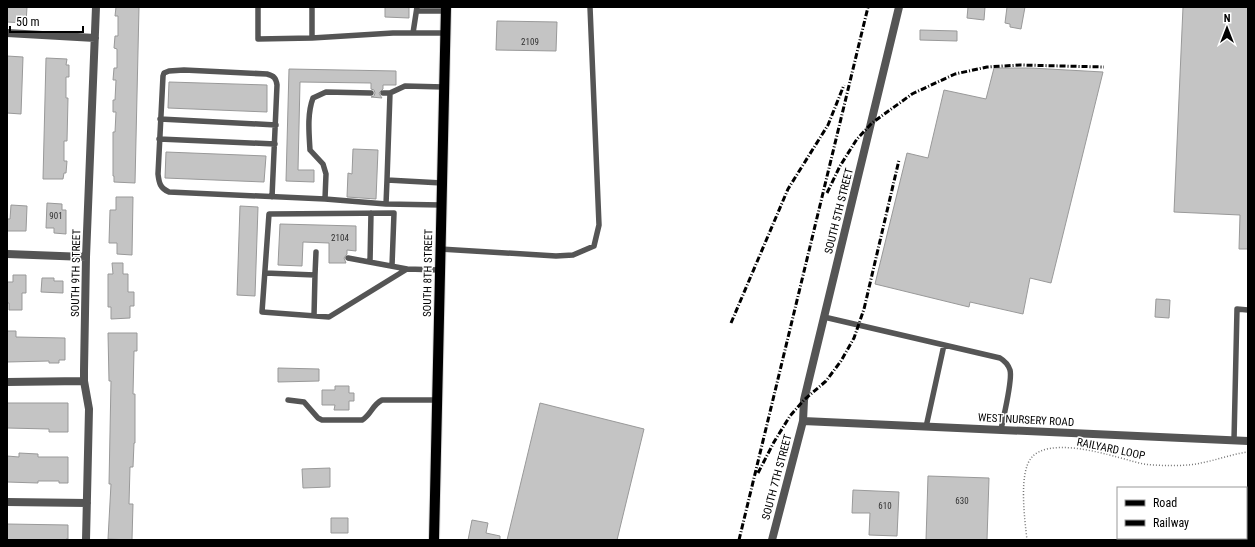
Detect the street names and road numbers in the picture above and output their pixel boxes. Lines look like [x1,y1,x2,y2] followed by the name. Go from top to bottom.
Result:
[822,166,856,255] street label: SOUTH 5TH STREET
[69,229,83,317] street label: SOUTH 9TH STREET
[421,229,435,317] street label: SOUTH 8TH STREET
[978,411,1074,429] street label: WEST NURSERY ROAD
[759,433,795,521] street label: SOUTH 7TH STREET
[1076,435,1146,463] street label: RAILYARD LOOP

